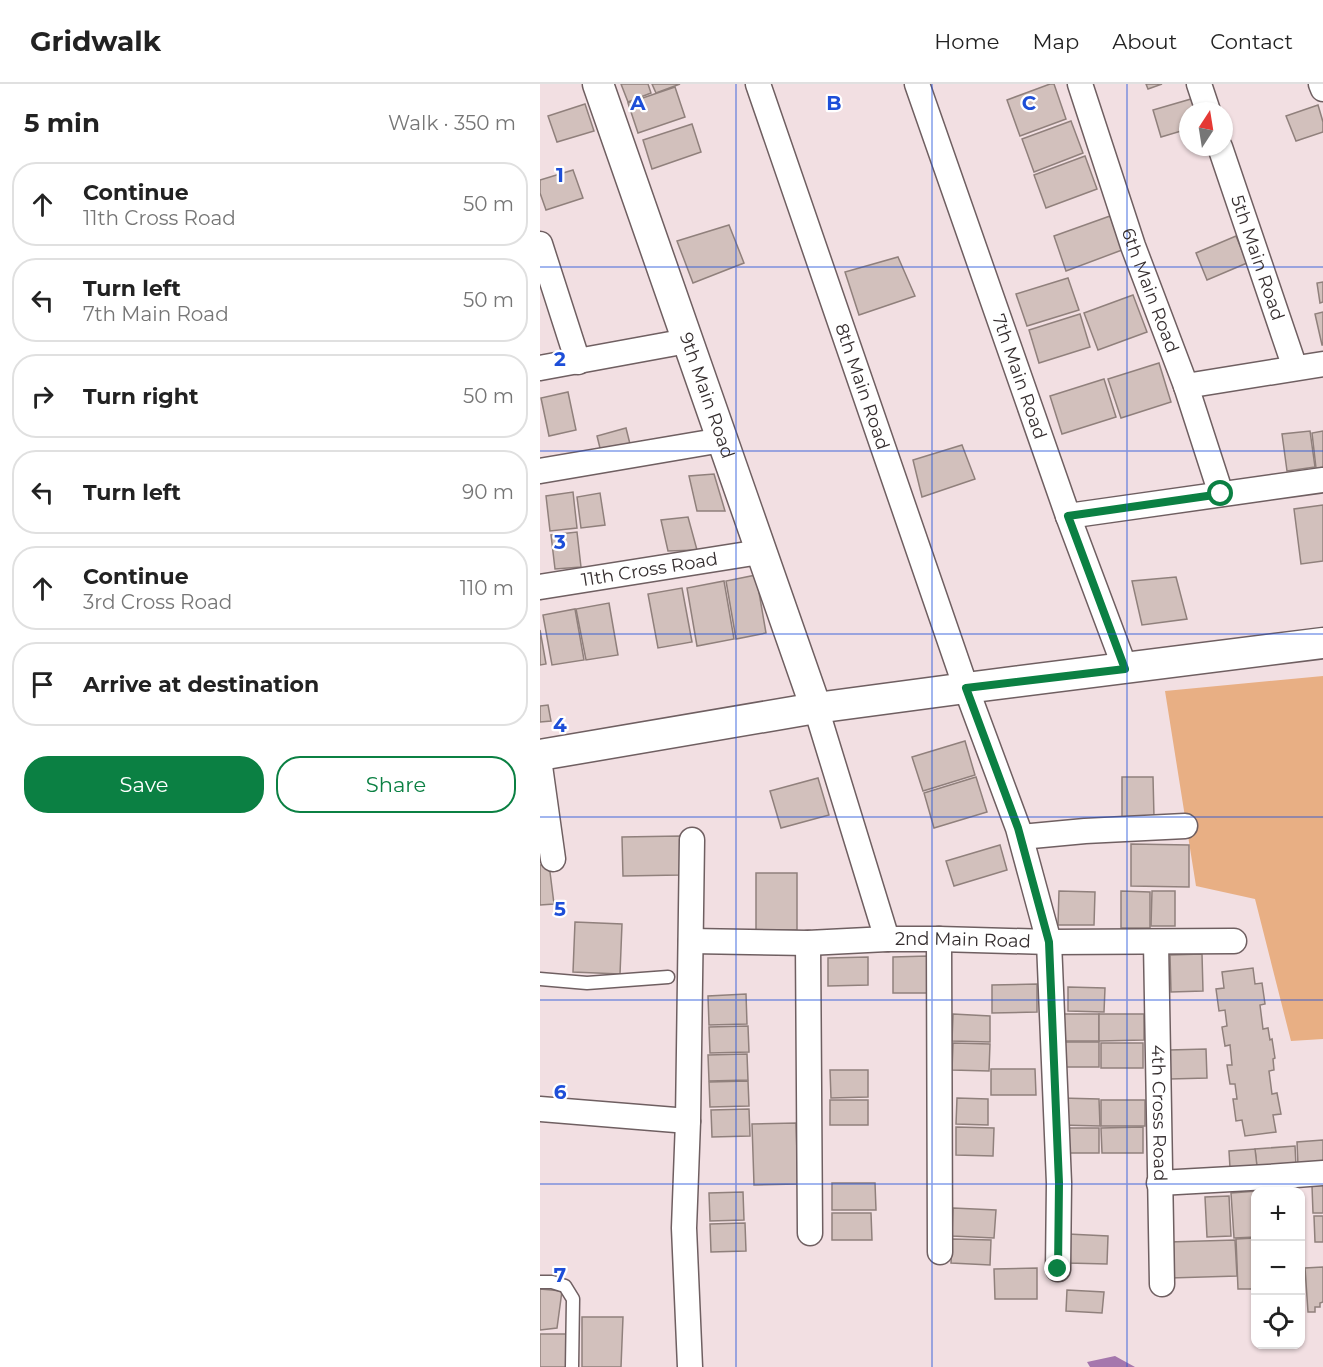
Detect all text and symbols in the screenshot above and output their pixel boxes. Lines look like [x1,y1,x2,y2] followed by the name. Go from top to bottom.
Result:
[30,24,161,58] text: Gridwalk
[934,29,999,54] text: Home
[1032,29,1079,54] text: Map
[1112,29,1177,54] text: About
[1210,29,1293,54] text: Contact
[629,91,646,115] text: A
[826,91,842,115] text: B
[1022,91,1037,115] text: C
[1179,102,1233,156] north arrow
[24,107,100,139] text: 5 min
[388,111,516,135] text: Walk · 350 m
[556,163,564,187] text: 1
[83,179,189,206] text: Continue
[26,188,59,221] icon: ahead
[463,192,514,216] text: 50 m
[1226,192,1289,323] street label: 5th Main Road
[83,206,236,230] text: 11th Cross Road
[1117,225,1183,356] street label: 6th Main Road
[83,275,181,302] text: Turn left
[26,284,59,317] icon: left
[463,288,514,312] text: 50 m
[83,302,229,326] text: 7th Main Road
[987,311,1051,442] street label: 7th Main Road
[830,320,894,453] street label: 8th Main Road
[675,330,739,461] street label: 9th Main Road
[554,347,566,371] text: 2
[26,380,59,413] icon: right
[83,383,198,410] text: Turn right
[463,384,514,408] text: 50 m
[26,476,59,509] icon: left
[83,479,181,506] text: Turn left
[462,480,514,504] text: 90 m
[1207,480,1233,506] route start
[553,530,566,554] text: 3
[580,548,719,591] street label: 11th Cross Road
[83,563,189,590] text: Continue
[26,572,59,605] icon: ahead
[460,576,514,600] text: 110 m
[83,590,232,614] text: 3rd Cross Road
[26,668,59,701] icon: arrive
[83,671,319,698] text: Arrive at destination
[553,713,567,737] text: 4
[24,756,264,813] button: Save
[276,756,516,813] button: Share
[554,897,566,921] text: 5
[895,928,1031,953] street label: 2nd Main Road
[1147,1045,1171,1181] street label: 4th Cross Road
[554,1080,567,1104] text: 6
[1251,1187,1305,1349] map controls
[1251,1187,1305,1241] button: +
[1251,1241,1305,1295] button: −
[1044,1255,1070,1281] route end
[554,1263,566,1287] text: 7
[1251,1295,1305,1349] button: locate

